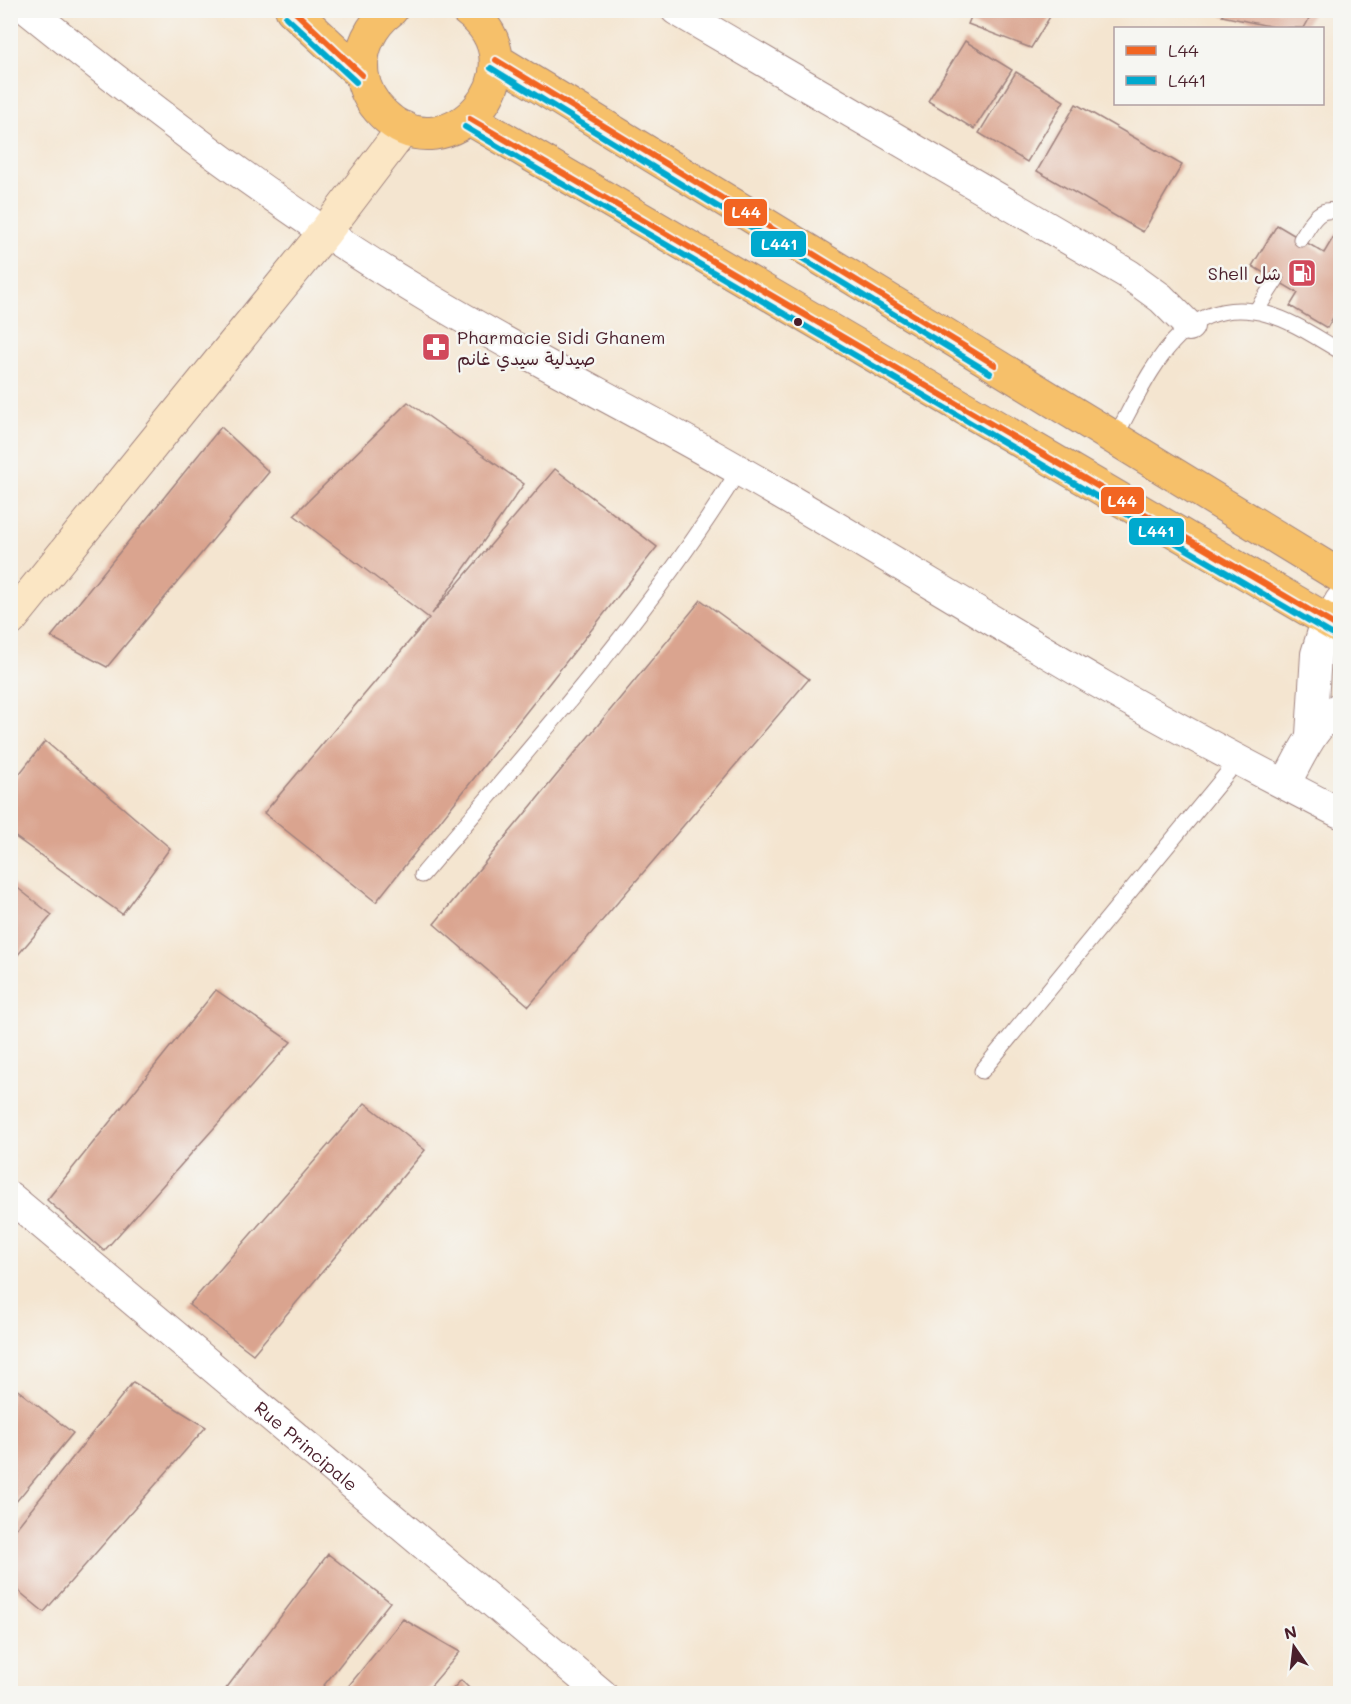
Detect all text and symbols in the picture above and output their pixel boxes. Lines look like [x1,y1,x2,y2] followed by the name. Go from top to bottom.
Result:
[1114,27,1324,105] legend
[1168,38,1199,62] text: L44
[1168,68,1207,92] text: L441
[723,198,768,227] line badge: L44
[731,201,761,222] text: L44
[750,230,807,258] line badge: L441
[761,233,797,254] text: L441
[1286,257,1318,289] fuel station icon: Shell شل
[1208,261,1281,285] place label: Shell شل
[792,316,804,328] unlabelled marker
[457,325,665,373] place label: Pharmacie Sidi Ghanem صيدلية سيدي غانم
[420,331,452,363] pharmacy icon: Pharmacie Sidi Ghanem صيدلية سيدي غانم
[1100,486,1145,515] line badge: L44
[1107,490,1137,511] text: L44
[1128,517,1185,546] line badge: L441
[1138,520,1174,541] text: L441
[250,1395,363,1496] street label: Rue Principale
[1264,1617,1324,1677] north arrow
[1282,1620,1299,1644] text: N

